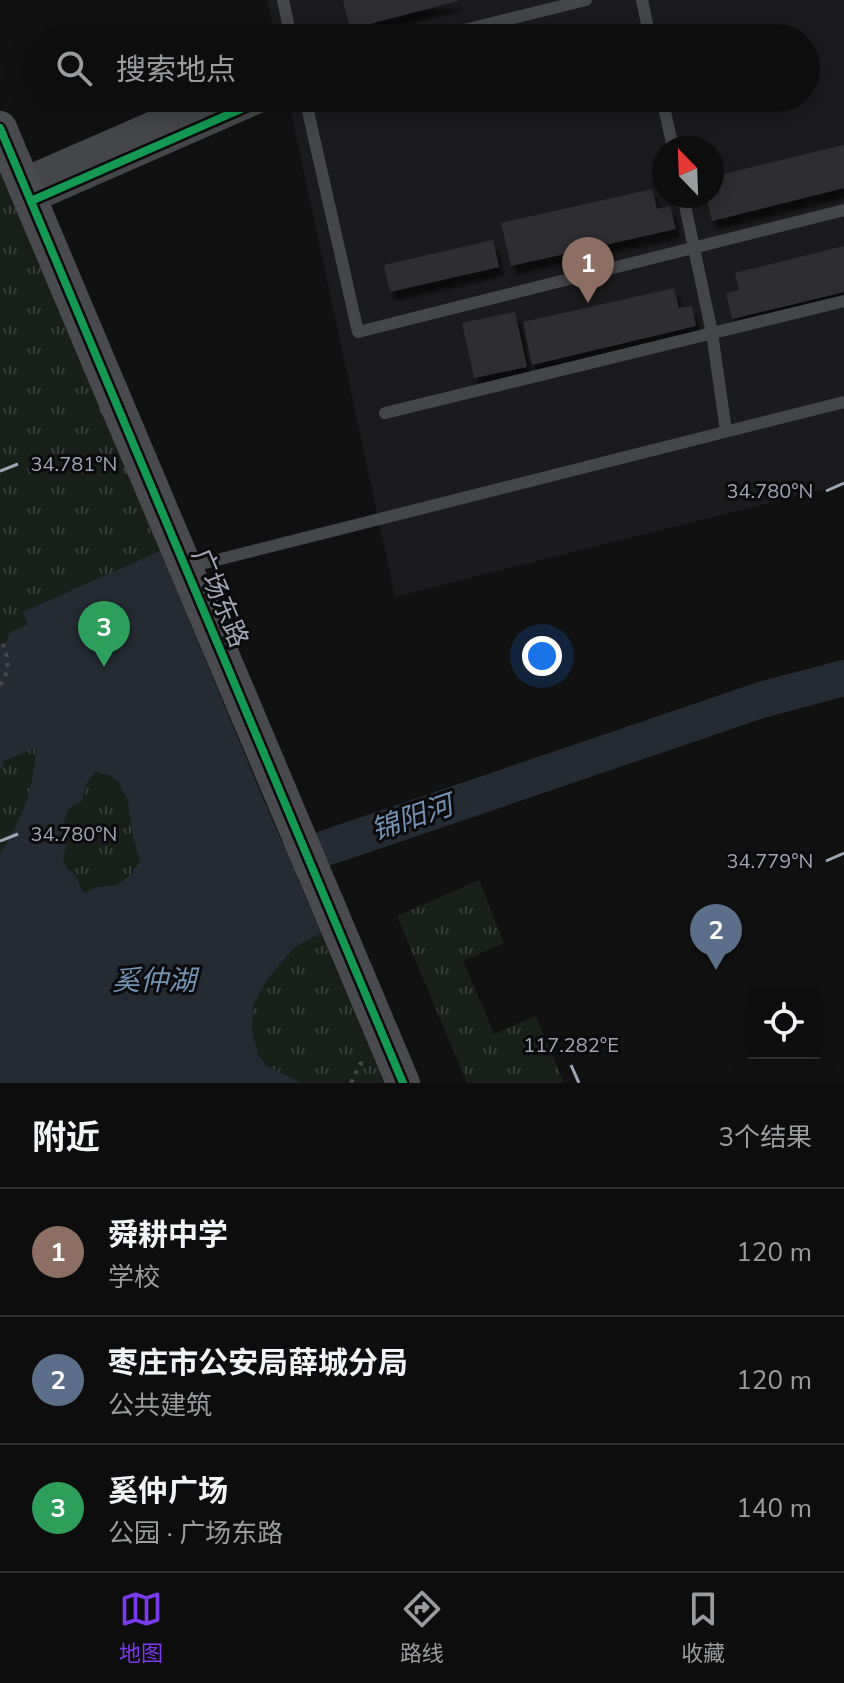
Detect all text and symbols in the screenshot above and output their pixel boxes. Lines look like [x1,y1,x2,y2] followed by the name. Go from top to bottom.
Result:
[24,24,820,112] search box
[52,46,96,90] icon: search
[116,50,236,91] text: 搜索地点
[652,136,724,208] north arrow
[562,237,614,303] pin: 1
[31,451,117,478] text: 34.781°N
[727,478,813,505] text: 34.780°N
[184,543,256,653] street label: 广场东路
[78,601,130,667] pin: 3
[522,636,562,676] your location
[366,785,463,850] water label: 锦阳河
[31,821,117,848] text: 34.780°N
[727,848,813,875] text: 34.779°N
[690,904,742,970] pin: 2
[112,962,200,1000] water label: 奚仲湖
[748,987,820,1059] map controls
[748,987,820,1059] button: locate
[523,1032,619,1059] text: 117.282°E
[32,1115,100,1161] text: 附近
[718,1120,812,1155] text: 3个结果
[108,1215,228,1256] text: 舜耕中学
[50,1235,66,1270] text: 1
[736,1235,812,1270] text: 120 m
[108,1260,160,1295] text: 学校
[108,1343,408,1384] text: 枣庄市公安局薛城分局
[50,1363,66,1398] text: 2
[736,1363,812,1398] text: 120 m
[108,1388,212,1423] text: 公共建筑
[108,1471,228,1512] text: 奚仲广场
[50,1491,66,1526] text: 3
[736,1491,812,1526] text: 140 m
[108,1516,283,1551] text: 公园 · 广场东路
[119,1587,163,1669] tab: 地图
[400,1587,444,1669] tab: 路线
[681,1587,725,1669] tab: 收藏

